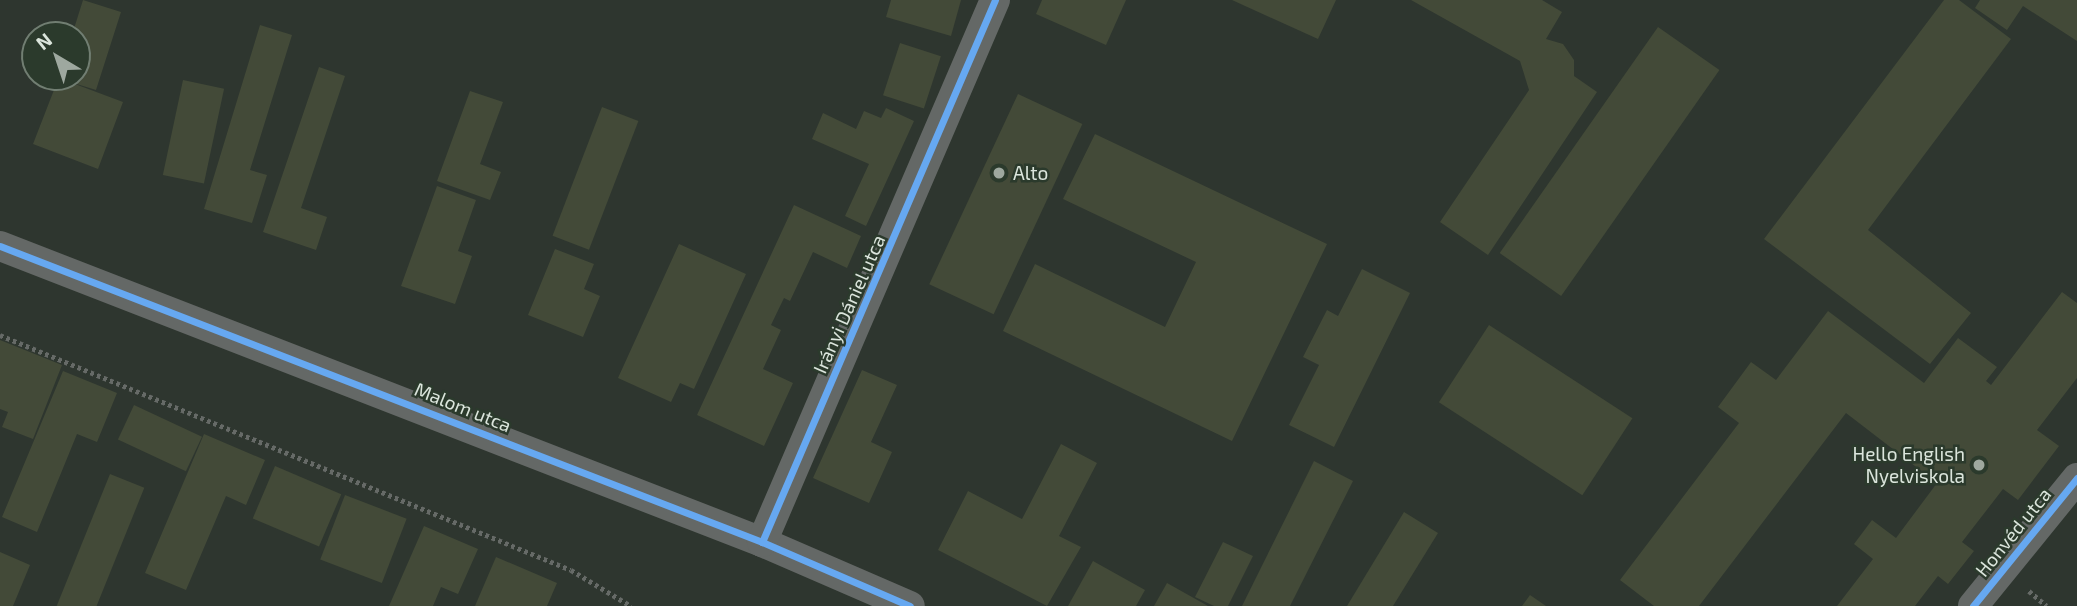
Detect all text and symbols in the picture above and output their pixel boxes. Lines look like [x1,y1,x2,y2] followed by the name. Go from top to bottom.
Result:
[21,21,91,91] north arrow
[31,28,56,54] text: N
[1013,162,1048,184] place label: Alto
[991,165,1007,181] marker: Alto
[808,231,890,377] street label: Irányi Dániel utca
[411,377,515,437] street label: Malom utca
[1852,443,1965,487] place label: Hello English Nyelviskola
[1971,457,1987,473] marker: Hello English Nyelviskola
[1970,483,2056,581] street label: Honvéd utca

